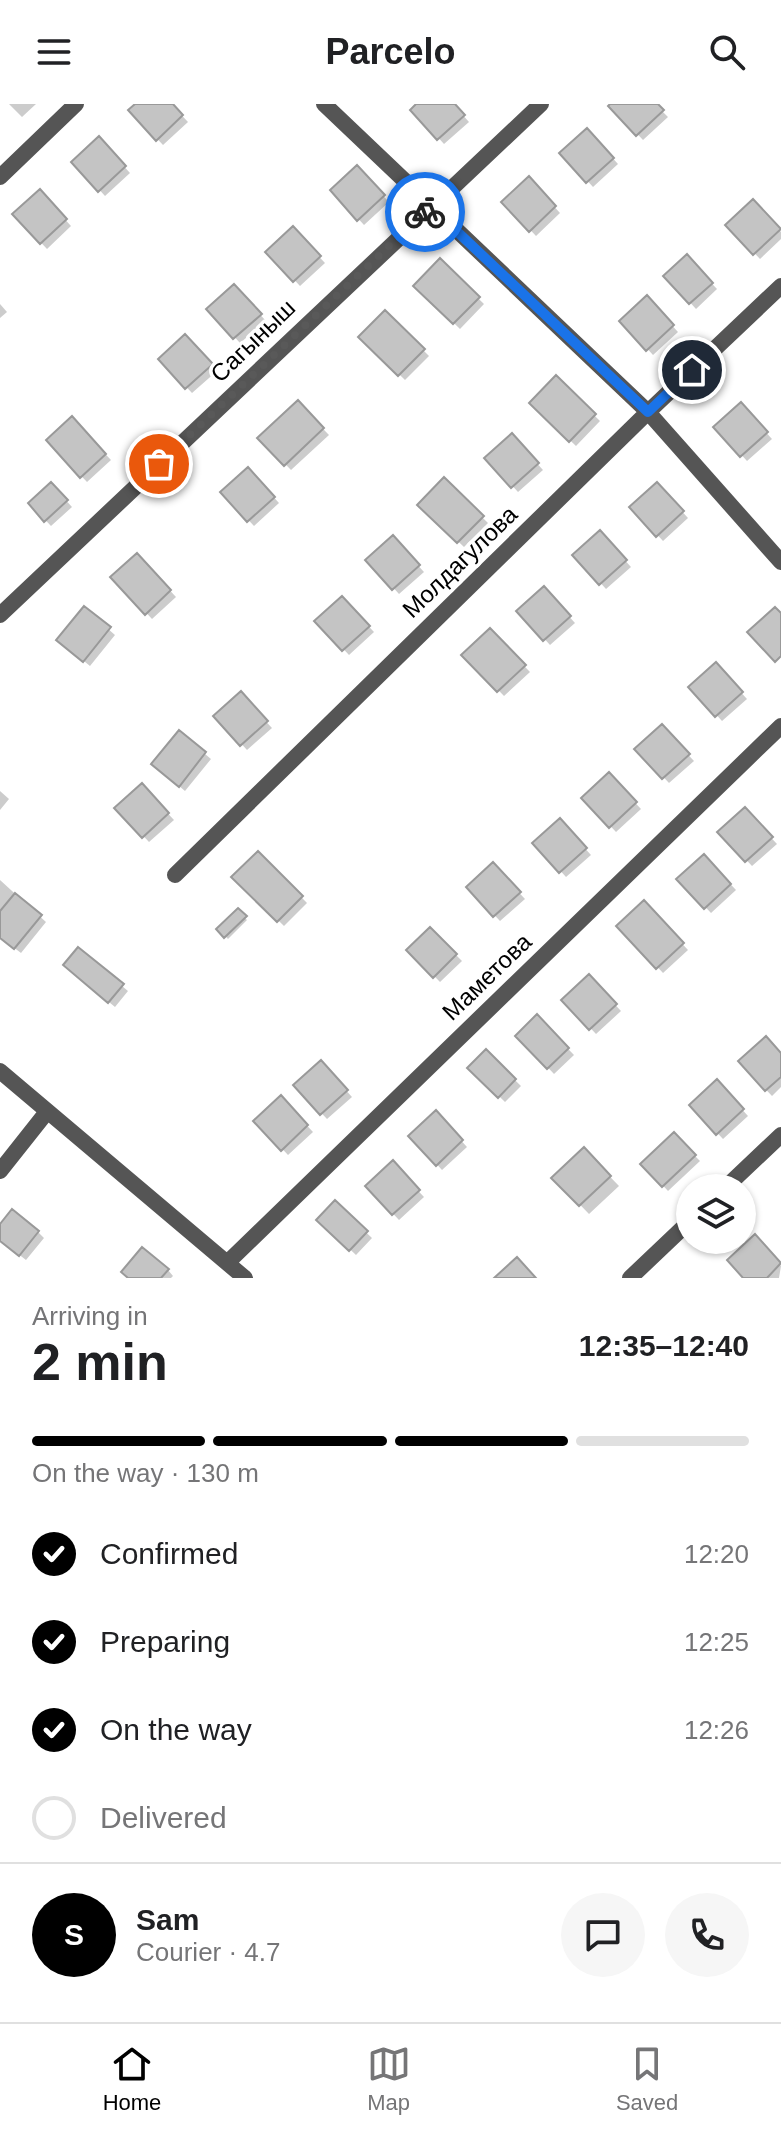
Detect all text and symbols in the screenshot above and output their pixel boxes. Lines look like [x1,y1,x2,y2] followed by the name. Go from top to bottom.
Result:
[32,30,76,74] icon: menu
[705,30,749,74] icon: search
[325,31,456,72] text: Parcelo
[385,172,465,252] courier
[403,190,447,234] icon: bike
[205,294,300,387] street label: Сагыныш
[658,336,726,404] pin
[670,348,714,392] icon: home
[125,430,193,498] pin
[137,442,181,486] icon: bag
[397,500,523,623] street label: Молдагулова
[437,927,537,1025] street label: Маметова
[676,1174,756,1254] map controls
[676,1174,756,1254] button: layers
[32,1301,148,1331] text: Arriving in
[579,1329,749,1362] text: 12:35–12:40
[32,1333,168,1391] text: 2 min
[32,1458,259,1488] text: On the way · 130 m
[32,1532,76,1576] icon: check
[100,1537,238,1570] text: Confirmed
[684,1539,749,1569] text: 12:20
[32,1620,76,1664] icon: check
[100,1625,230,1658] text: Preparing
[684,1627,749,1657] text: 12:25
[32,1708,76,1752] icon: check
[100,1713,252,1746] text: On the way
[684,1715,749,1745] text: 12:26
[100,1801,227,1834] text: Delivered
[561,1893,645,1977] button: chat
[665,1893,749,1977] button: phone
[136,1903,199,1936] text: Sam
[64,1918,84,1951] text: S
[136,1937,281,1967] text: Courier · 4.7
[103,2042,161,2116] tab: Home
[367,2042,411,2116] tab: Map
[616,2042,678,2116] tab: Saved

